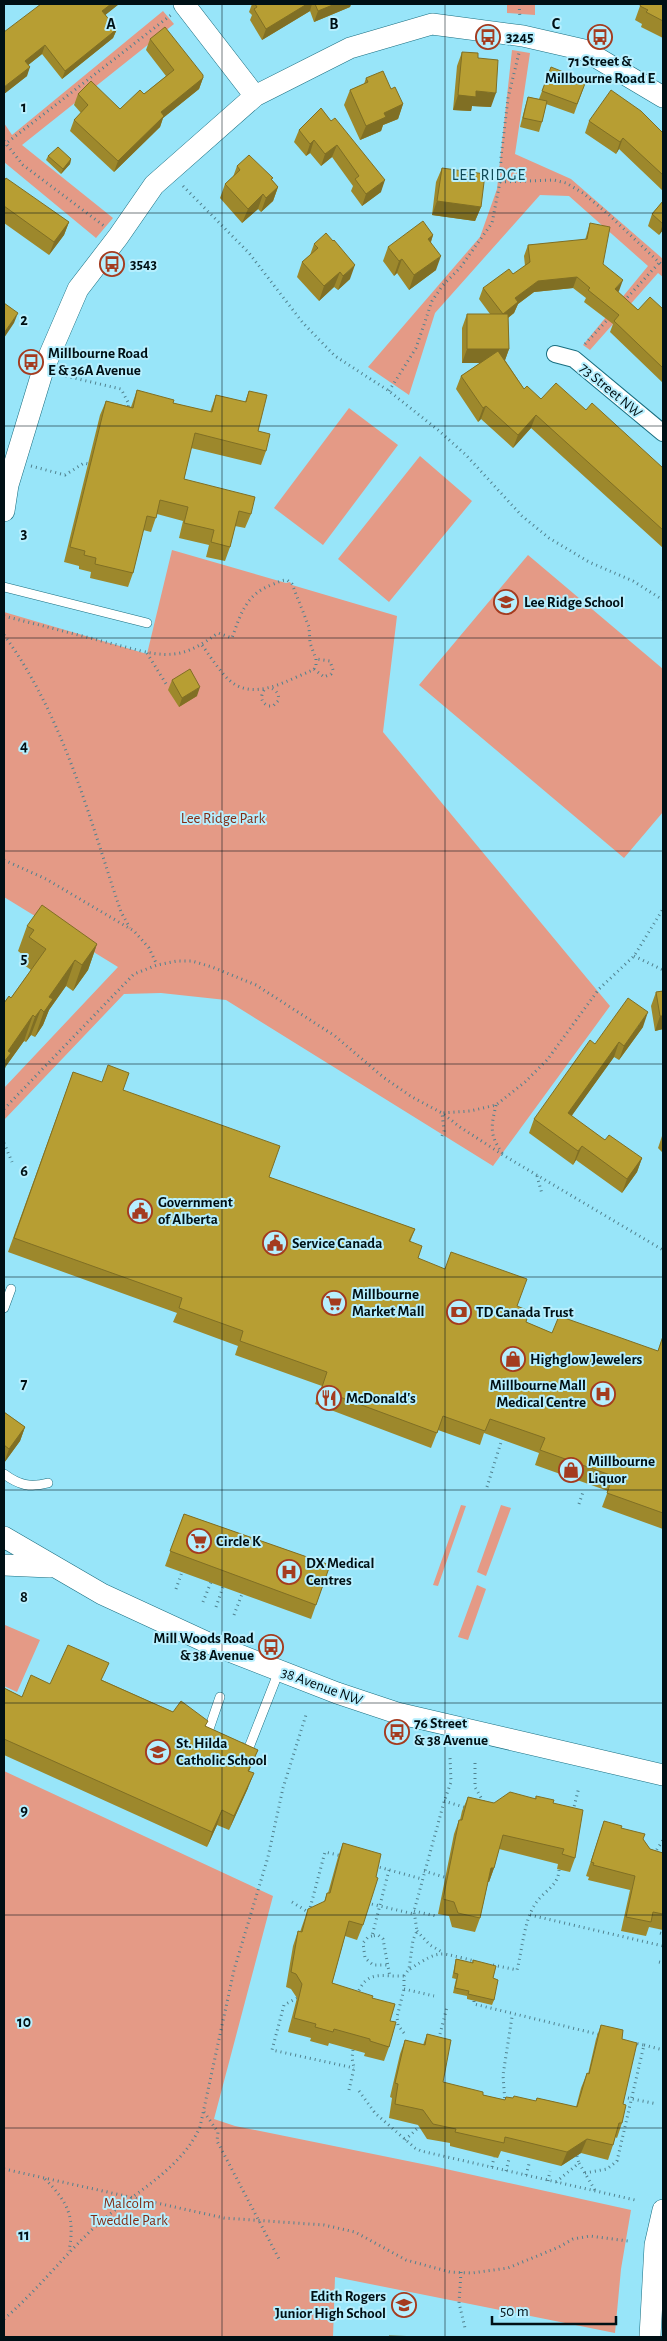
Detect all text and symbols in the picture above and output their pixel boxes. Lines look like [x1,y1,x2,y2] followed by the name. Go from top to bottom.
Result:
[106,16,116,32] text: A
[329,16,339,32] text: B
[552,16,561,32] text: C
[475,24,501,50] bus stop icon: 3245
[587,24,613,50] bus stop icon: 71 Street & Millbourne Road E
[506,30,534,45] place label: 3245
[545,54,655,86] place label: 71 Street & Millbourne Road E
[21,99,27,115] text: 1
[452,167,526,183] district label: LEE RIDGE
[99,251,125,277] bus stop icon: 3543
[130,257,157,272] place label: 3543
[20,312,28,328] text: 2
[48,346,148,378] place label: Millbourne Road E & 36A Avenue
[18,349,44,375] bus stop icon: Millbourne Road E & 36A Avenue
[577,360,645,421] street label: 73 Street NW
[21,525,28,541] text: 3
[493,589,519,615] school or university icon: Lee Ridge School
[524,595,624,610] place label: Lee Ridge School
[20,738,28,754] text: 4
[181,811,265,826] park label: Lee Ridge Park
[21,950,28,966] text: 5
[20,1163,28,1179] text: 6
[158,1195,233,1227] place label: Government of Alberta
[127,1198,153,1224] public building icon: Government of Alberta
[262,1230,288,1256] public building icon: Service Canada
[292,1236,382,1251] place label: Service Canada
[352,1287,425,1319] place label: Millbourne Market Mall
[321,1290,347,1316] supermarket icon: Millbourne Market Mall
[446,1299,472,1325] bank icon: TD Canada Trust
[476,1305,574,1320] place label: TD Canada Trust
[500,1346,526,1372] shop icon: Highglow Jewelers
[530,1352,643,1367] place label: Highglow Jewelers
[21,1376,28,1392] text: 7
[490,1378,586,1410] place label: Millbourne Mall Medical Centre
[590,1381,616,1407] hospital icon: Millbourne Mall Medical Centre
[316,1385,342,1411] restaurant icon: McDonald's
[346,1391,416,1406] place label: McDonald's
[588,1454,655,1486] place label: Millbourne Liquor
[558,1457,584,1483] shop icon: Millbourne Liquor
[186,1528,212,1554] supermarket icon: Circle K
[216,1534,261,1549] place label: Circle K
[306,1556,375,1588] place label: DX Medical Centres
[276,1559,302,1585] hospital icon: DX Medical Centres
[20,1589,28,1605] text: 8
[154,1631,254,1663] place label: Mill Woods Road & 38 Avenue
[258,1634,284,1660] bus stop icon: Mill Woods Road & 38 Avenue
[279,1665,365,1708] street label: 38 Avenue NW
[414,1716,488,1748] place label: 76 Street & 38 Avenue
[384,1719,410,1745] bus stop icon: 76 Street & 38 Avenue
[176,1736,267,1768] place label: St. Hilda Catholic School
[145,1739,171,1765] school or university icon: St. Hilda Catholic School
[20,1802,28,1818] text: 9
[17,2014,31,2030] text: 10
[90,2196,168,2228] park label: Malcolm Tweddle Park
[18,2227,30,2243] text: 11
[275,2289,386,2321] place label: Edith Rogers Junior High School
[391,2292,417,2318] school or university icon: Edith Rogers Junior High School
[492,2294,616,2326] scale bar
[500,2304,529,2319] text: 50 m

